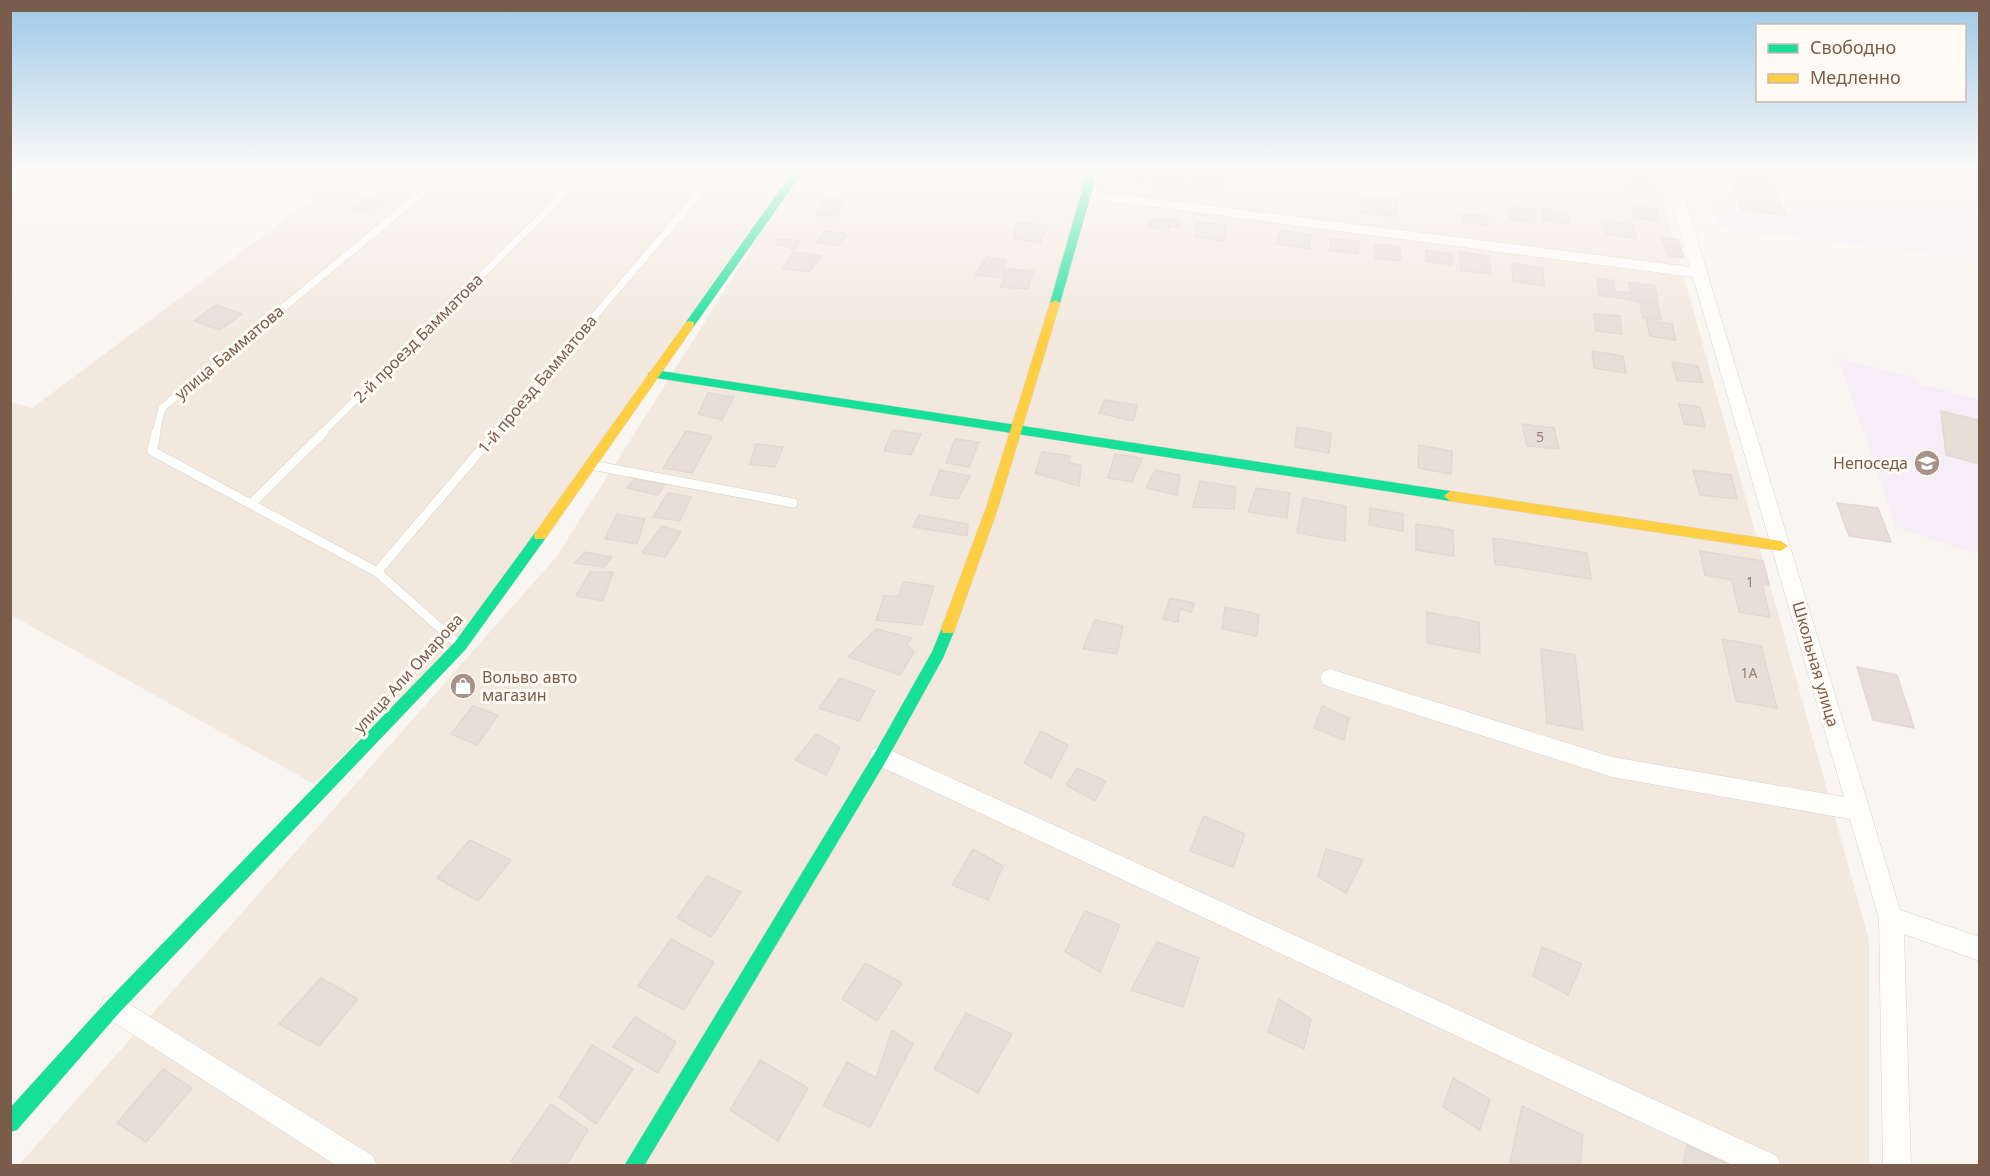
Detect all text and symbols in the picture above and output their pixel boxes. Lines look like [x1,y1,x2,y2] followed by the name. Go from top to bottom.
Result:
[1756,24,1966,102] legend
[1810,35,1896,59] text: Свободно
[1810,65,1901,89] text: Медленно
[349,269,487,407] street label: 2-й проезд Бамматова
[170,300,288,404] street label: улица Бамматова
[472,310,602,458] street label: 1-й проезд Бамматова
[1536,427,1544,446] house number: 5
[1912,448,1942,478] school or university icon: Непоседа
[1833,452,1908,474] place label: Непоседа
[1746,572,1754,591] house number: 1
[1788,599,1844,729] street label: Школьная улица
[348,609,468,737] street label: улица Али Омарова
[1741,663,1758,682] house number: 1А
[482,666,577,706] place label: Вольво авто магазин
[448,671,478,701] shop icon: Вольво авто магазин

